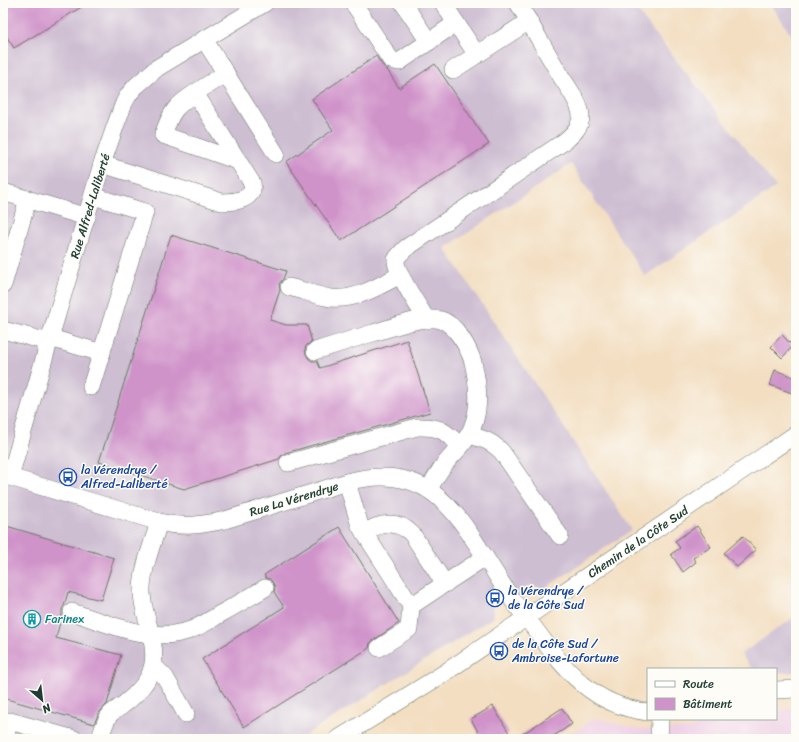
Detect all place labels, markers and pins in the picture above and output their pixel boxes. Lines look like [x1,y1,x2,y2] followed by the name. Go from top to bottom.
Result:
[80,459,168,495] place label: la Vérendrye / Alfred-Laliberté
[58,467,78,487] bus stop icon: la Vérendrye / Alfred-Laliberté
[508,580,585,616] place label: la Vérendrye / de la Côte Sud
[485,588,505,608] bus stop icon: la Vérendrye / de la Côte Sud
[45,608,85,630] place label: Farinex
[22,609,42,629] building icon: Farinex
[511,633,619,669] place label: de la Côte Sud / Ambroise-Lafortune
[489,641,509,661] bus stop icon: de la Côte Sud / Ambroise-Lafortune

